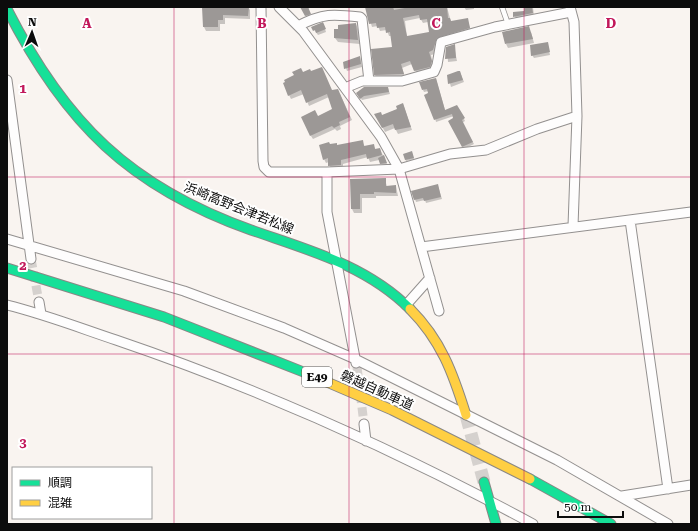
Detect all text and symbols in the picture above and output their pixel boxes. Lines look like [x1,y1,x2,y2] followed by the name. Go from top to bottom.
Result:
[12,12,52,52] north arrow
[28,16,37,29] text: N
[82,16,92,31] text: A
[257,16,267,31] text: B
[431,16,441,31] text: C
[606,16,616,31] text: D
[19,81,27,96] text: 1
[182,179,296,237] street label: 浜崎高野会津若松線
[19,258,27,273] text: 2
[302,367,332,387] road number: E49
[338,367,416,413] street label: 磐越自動車道
[19,435,27,450] text: 3
[12,467,152,519] legend
[48,476,72,490] text: 順調
[558,493,623,519] scale bar
[48,496,72,510] text: 混雑
[564,500,591,514] text: 50 m

